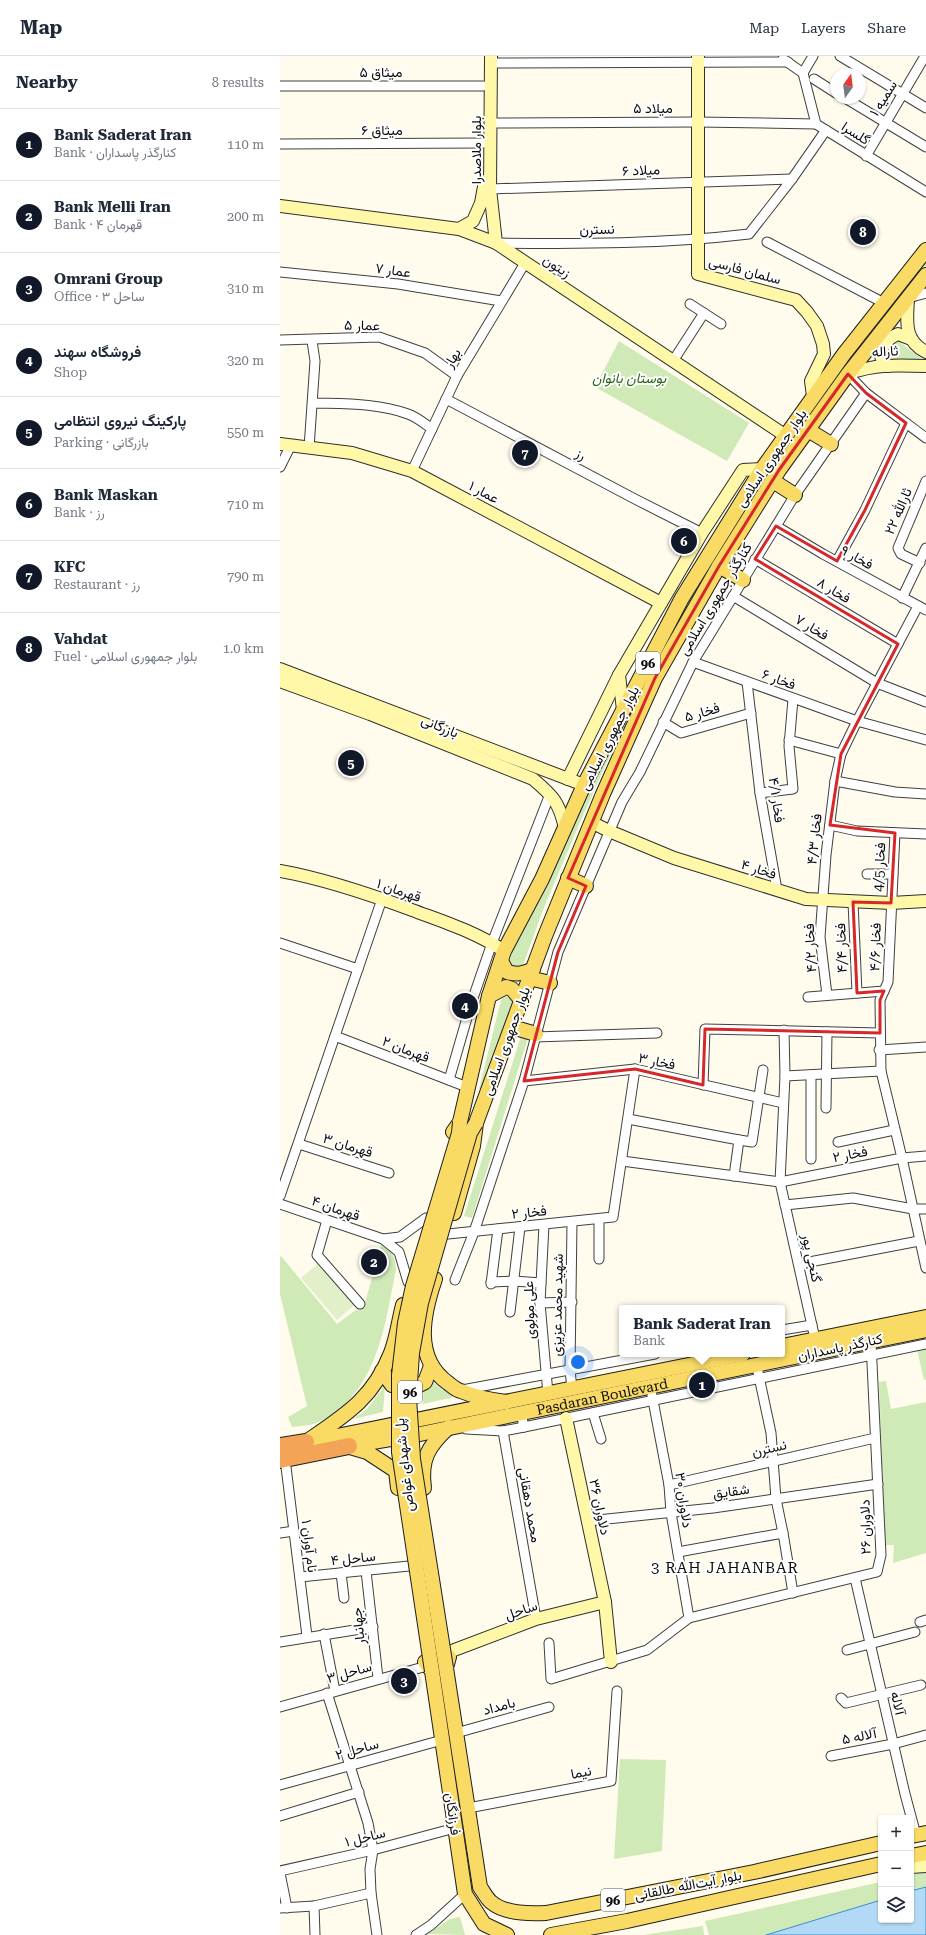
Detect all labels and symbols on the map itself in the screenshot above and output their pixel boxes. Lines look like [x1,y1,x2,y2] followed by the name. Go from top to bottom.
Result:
[359,64,403,81] street label: میثاق ۵
[830,68,866,104] north arrow
[866,77,900,119] street label: سمیه ۱
[633,100,673,116] street label: میلاد ۵
[468,116,485,184] street label: بلوار ملاصدرا
[838,118,873,149] street label: گلسرا
[361,122,403,139] street label: میثاق ۶
[622,161,660,179] street label: میلاد ۶
[850,217,876,247] pin: 8
[579,221,615,238] street label: نسترن
[540,251,574,282] street label: زیتون
[707,253,783,288] street label: سلمان فارسی
[374,260,412,281] street label: عمار ۷
[344,317,380,334] street label: عمار ۵
[871,342,899,361] street label: ثاراله
[440,346,465,372] street label: بهار
[592,370,667,387] park label: بوستان بانوان
[732,406,811,511] street label: بلوار جمهوری اسلامی
[512,438,538,468] pin: 7
[572,444,589,464] street label: رز
[466,478,502,507] street label: عمار ۱
[881,485,916,537] street label: ثارالله ۲۲
[671,526,697,556] pin: 6
[675,540,756,659] street label: کنارگذر جمهوری اسلامی
[837,542,876,573] street label: فخار ۹
[814,574,854,607] street label: فخار ۸
[792,611,832,644] street label: فخار ۷
[636,652,660,674] road number: 96
[760,666,798,693] street label: فخار ۶
[576,683,643,793] street label: بلوار جمهوری اسلامی
[682,699,722,726] street label: فخار ۵
[419,711,461,742] street label: بازرگانی
[338,748,364,778] pin: 5
[765,776,788,824] street label: فخار ۴/۱
[803,813,826,865] street label: فخار ۴/۳
[870,842,889,892] street label: فخار 4/5
[739,856,779,883] street label: فخار ۴
[374,875,423,906] street label: قهرمان ۱
[866,922,885,972] street label: فخار ۴/۶
[801,923,820,973] street label: فخار ۴/۲
[832,923,851,973] street label: فخار ۴/۴
[479,984,534,1098] street label: بلوار جمهوری اسلامی
[452,991,478,1021] pin: 4
[380,1033,432,1066] street label: قهرمان ۲
[637,1050,677,1073] street label: فخار ۳
[321,1130,375,1161] street label: قهرمان ۳
[831,1143,869,1166] street label: فخار ۲
[310,1192,362,1225] street label: قهرمان ۴
[511,1202,547,1223] street label: فخار ۲
[797,1231,825,1284] street label: گنجی پور
[361,1247,387,1277] pin: 2
[548,1253,567,1357] street label: شهید محمد عزیزی
[520,1281,539,1339] street label: علی مولوی
[796,1330,884,1366] street label: کنارگذر پاسداران
[568,1352,588,1372] your location
[689,1370,715,1400] pin: 1
[535,1375,669,1418] street label: Pasdaran Boulevard
[398,1381,422,1403] road number: 96
[391,1417,419,1513] street label: پل شهدای غواص
[750,1436,788,1461] street label: نسترن
[515,1466,544,1544] street label: محمد دهقانی
[671,1471,696,1529] street label: دلاوران ۳۰
[585,1477,614,1537] street label: دلاوران ۳۶
[712,1481,750,1502] street label: شقایق
[857,1499,874,1555] street label: دلاوران ۲۶
[298,1519,321,1573] street label: نام آوران ۱
[330,1548,376,1569] street label: ساحل ۴
[651,1559,799,1577] district label: 3 RAH JAHANBAR
[503,1597,540,1624] street label: ساحل
[348,1606,369,1646] street label: جهانبار
[325,1658,374,1687] street label: ساحل ۳
[391,1666,417,1696] pin: 3
[888,1690,909,1718] street label: آلاله
[481,1694,517,1719] street label: بامداد
[840,1724,880,1747] street label: آلاله ۵
[333,1735,381,1764] street label: ساحل ۲
[569,1762,593,1782] street label: نیما
[441,1792,464,1837] street label: فرزانگان
[343,1824,387,1851] street label: ساحل ۱
[633,1867,743,1904] street label: بلوار آیت‌الله طالقانی
[601,1889,625,1911] road number: 96

